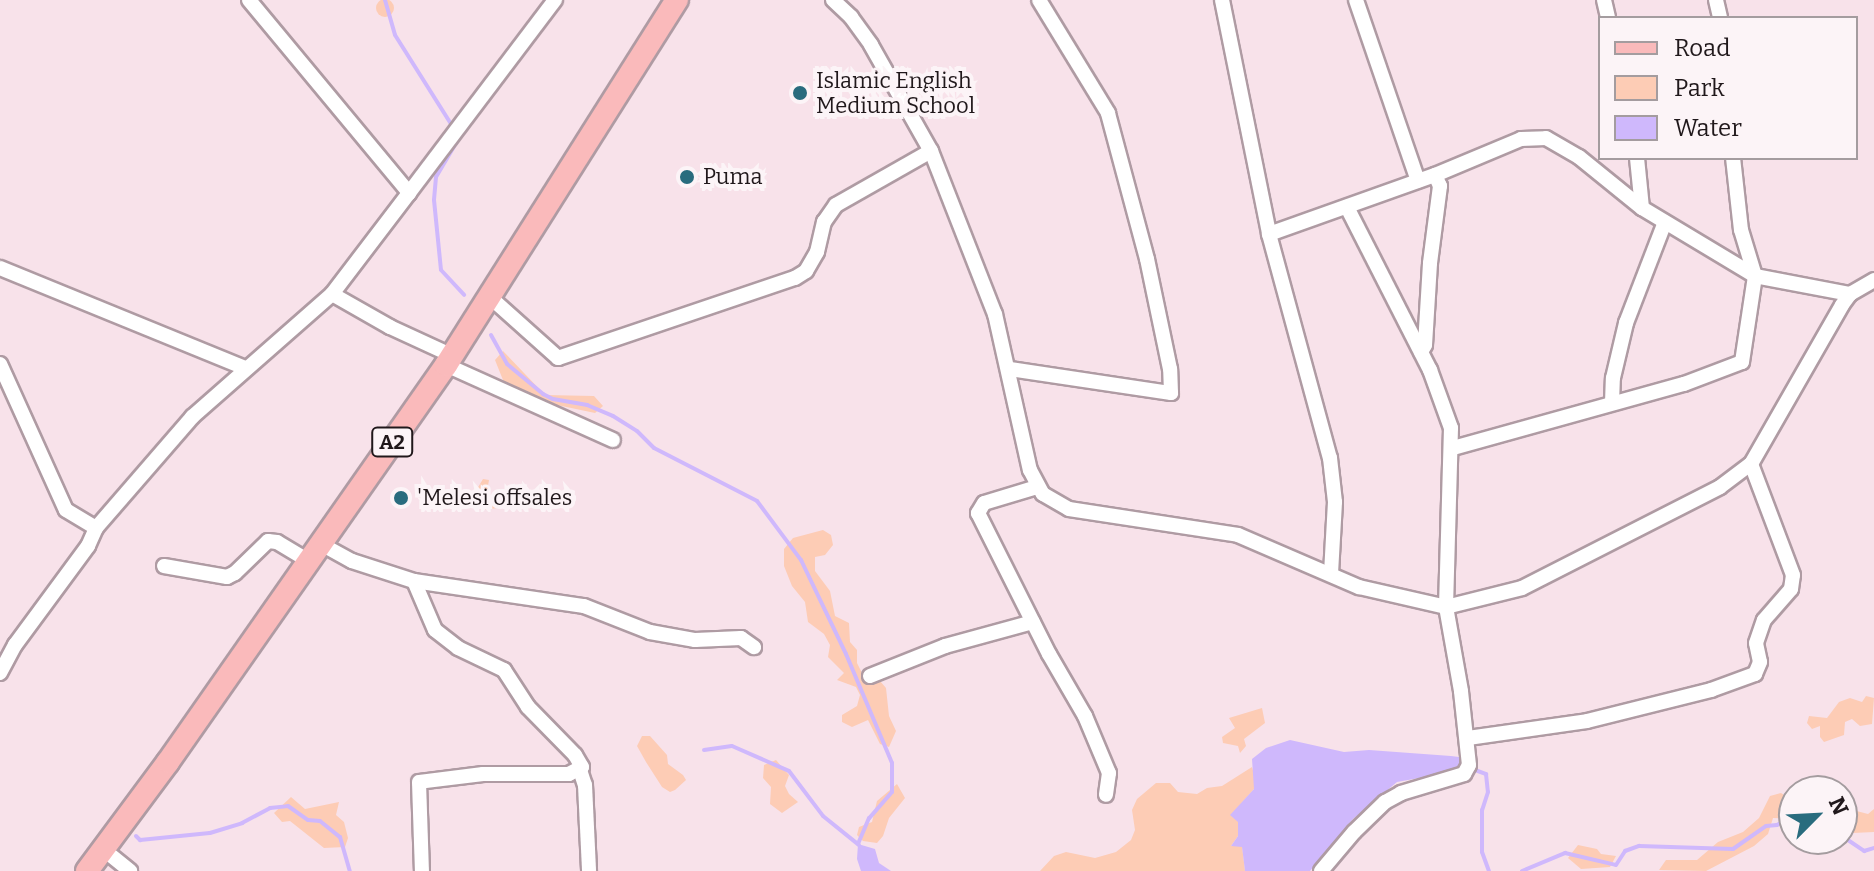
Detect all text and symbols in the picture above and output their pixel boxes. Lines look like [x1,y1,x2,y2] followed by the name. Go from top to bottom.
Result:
[1598,16,1858,160] legend
[1674,34,1730,62] text: Road
[816,67,975,118] place label: Islamic English Medium School
[1674,74,1725,102] text: Park
[791,84,809,102] marker: Islamic English Medium School
[1674,114,1742,142] text: Water
[703,164,762,190] place label: Puma
[678,168,696,186] marker: Puma
[370,426,414,458] road number: A2
[417,485,572,511] place label: 'Melesi offsales
[392,489,410,507] marker: 'Melesi offsales
[1778,775,1858,855] north arrow
[1823,793,1854,819] text: N

